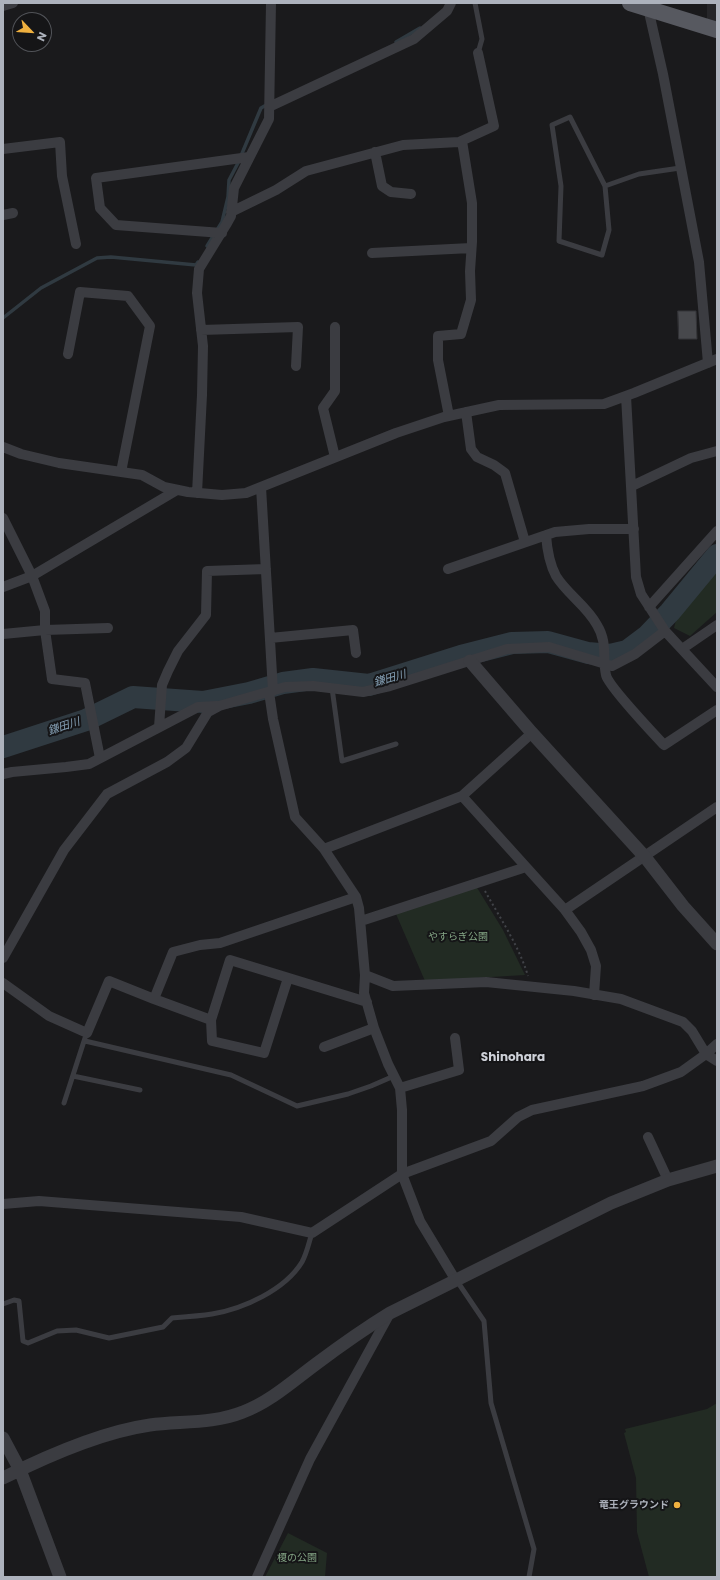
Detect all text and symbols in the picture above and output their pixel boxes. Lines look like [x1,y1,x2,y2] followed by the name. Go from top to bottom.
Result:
[12,12,52,52] north arrow
[33,30,51,44] text: N
[372,668,408,690] water label: 鎌田川
[46,716,82,738] water label: 鎌田川
[428,931,488,943] park label: やすらぎ公園
[481,1051,545,1065] district label: Shinohara
[599,1499,669,1511] place label: 竜王グラウンド
[672,1500,682,1510] marker: 竜王グラウンド
[277,1552,317,1564] park label: 榎の公園

